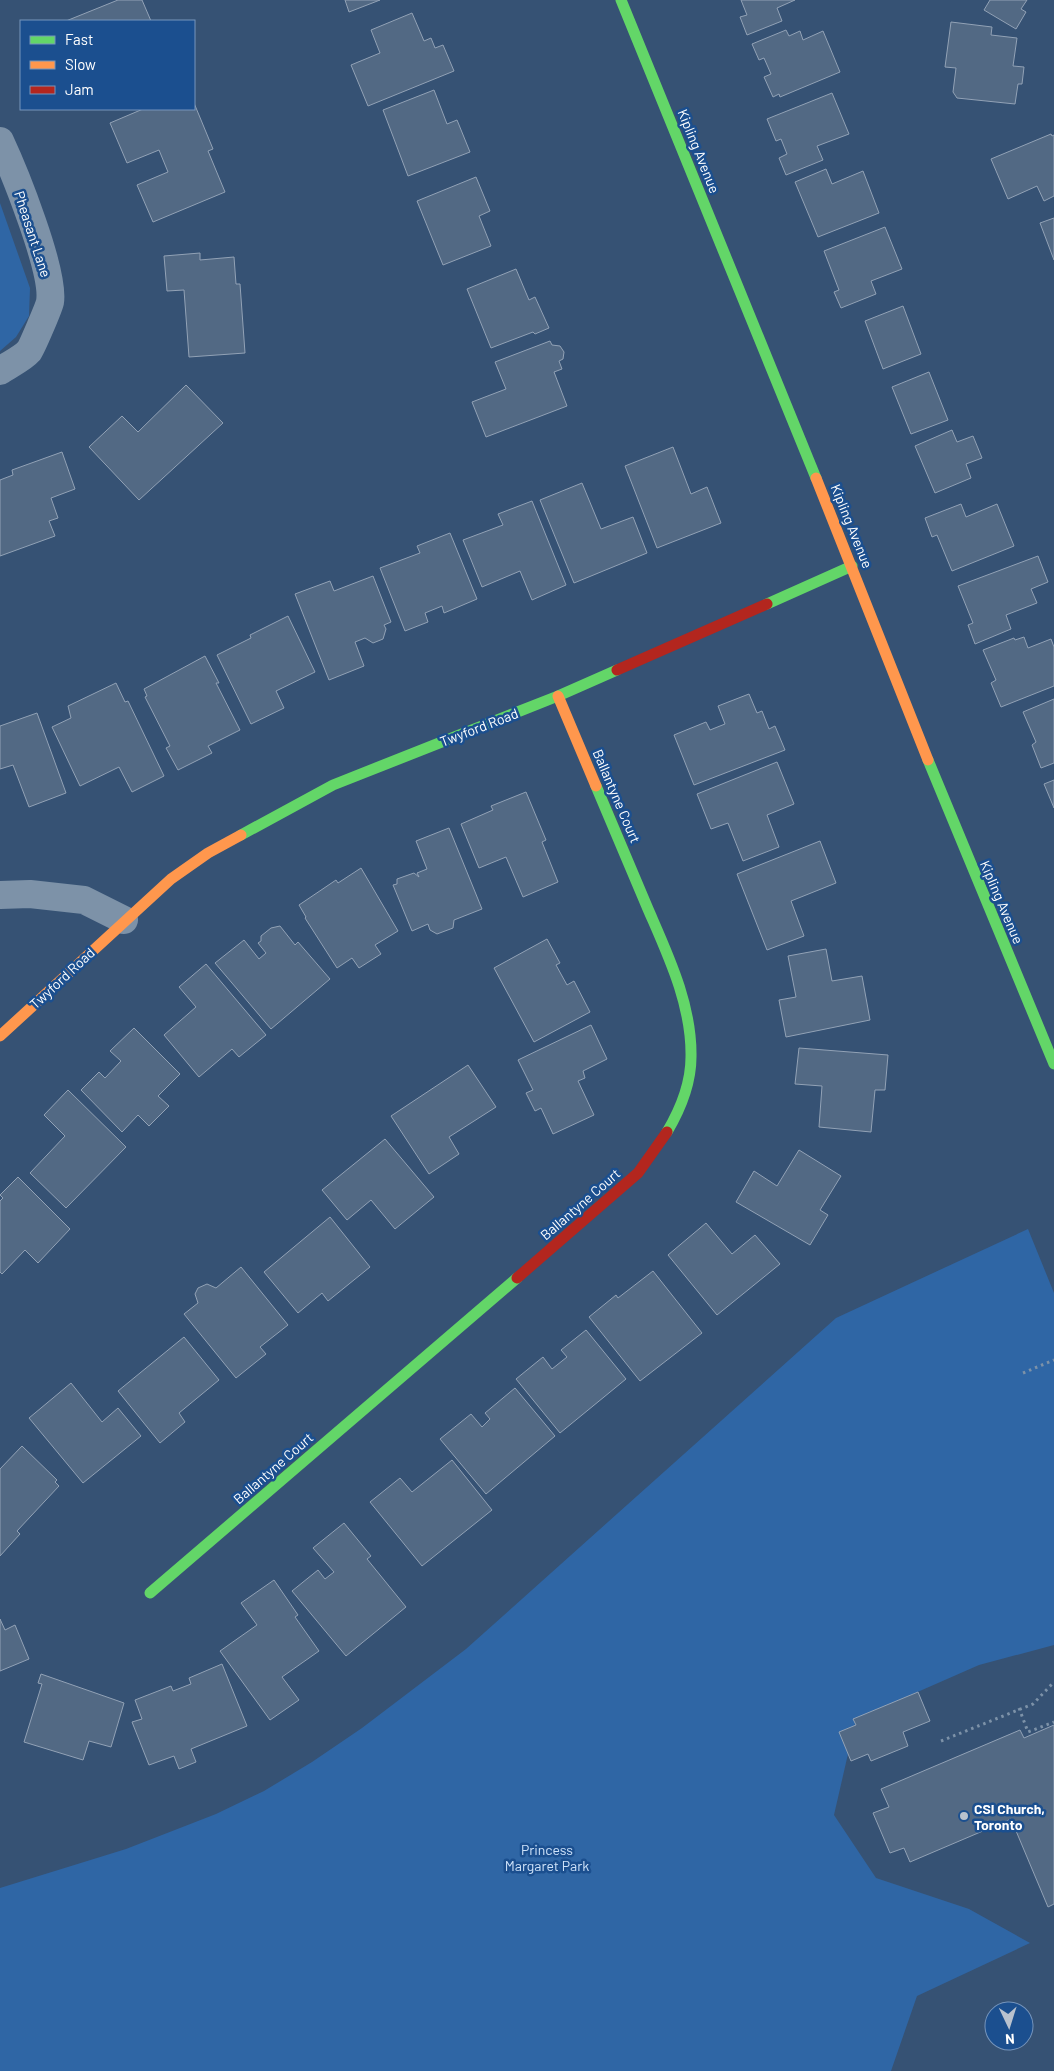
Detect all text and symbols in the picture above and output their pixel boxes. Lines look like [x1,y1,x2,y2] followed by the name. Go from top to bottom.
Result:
[20,20,195,110] legend
[65,30,93,48] text: Fast
[65,55,96,73] text: Slow
[65,80,94,98] text: Jam
[674,107,724,195] street label: Kipling Avenue
[11,189,55,279] street label: Pheasant Lane
[827,482,877,570] street label: Kipling Avenue
[437,704,521,750] street label: Twyford Road
[590,747,644,845] street label: Ballantyne Court
[977,858,1027,946] street label: Kipling Avenue
[26,944,98,1012] street label: Twyford Road
[537,1165,623,1243] street label: Ballantyne Court
[230,1429,316,1507] street label: Ballantyne Court
[974,1800,1045,1833] place label: CSI Church, Toronto
[958,1810,970,1822] marker: CSI Church, Toronto
[505,1841,589,1874] park label: Princess Margaret Park
[984,2001,1034,2051] north arrow
[1005,2031,1015,2048] text: N

